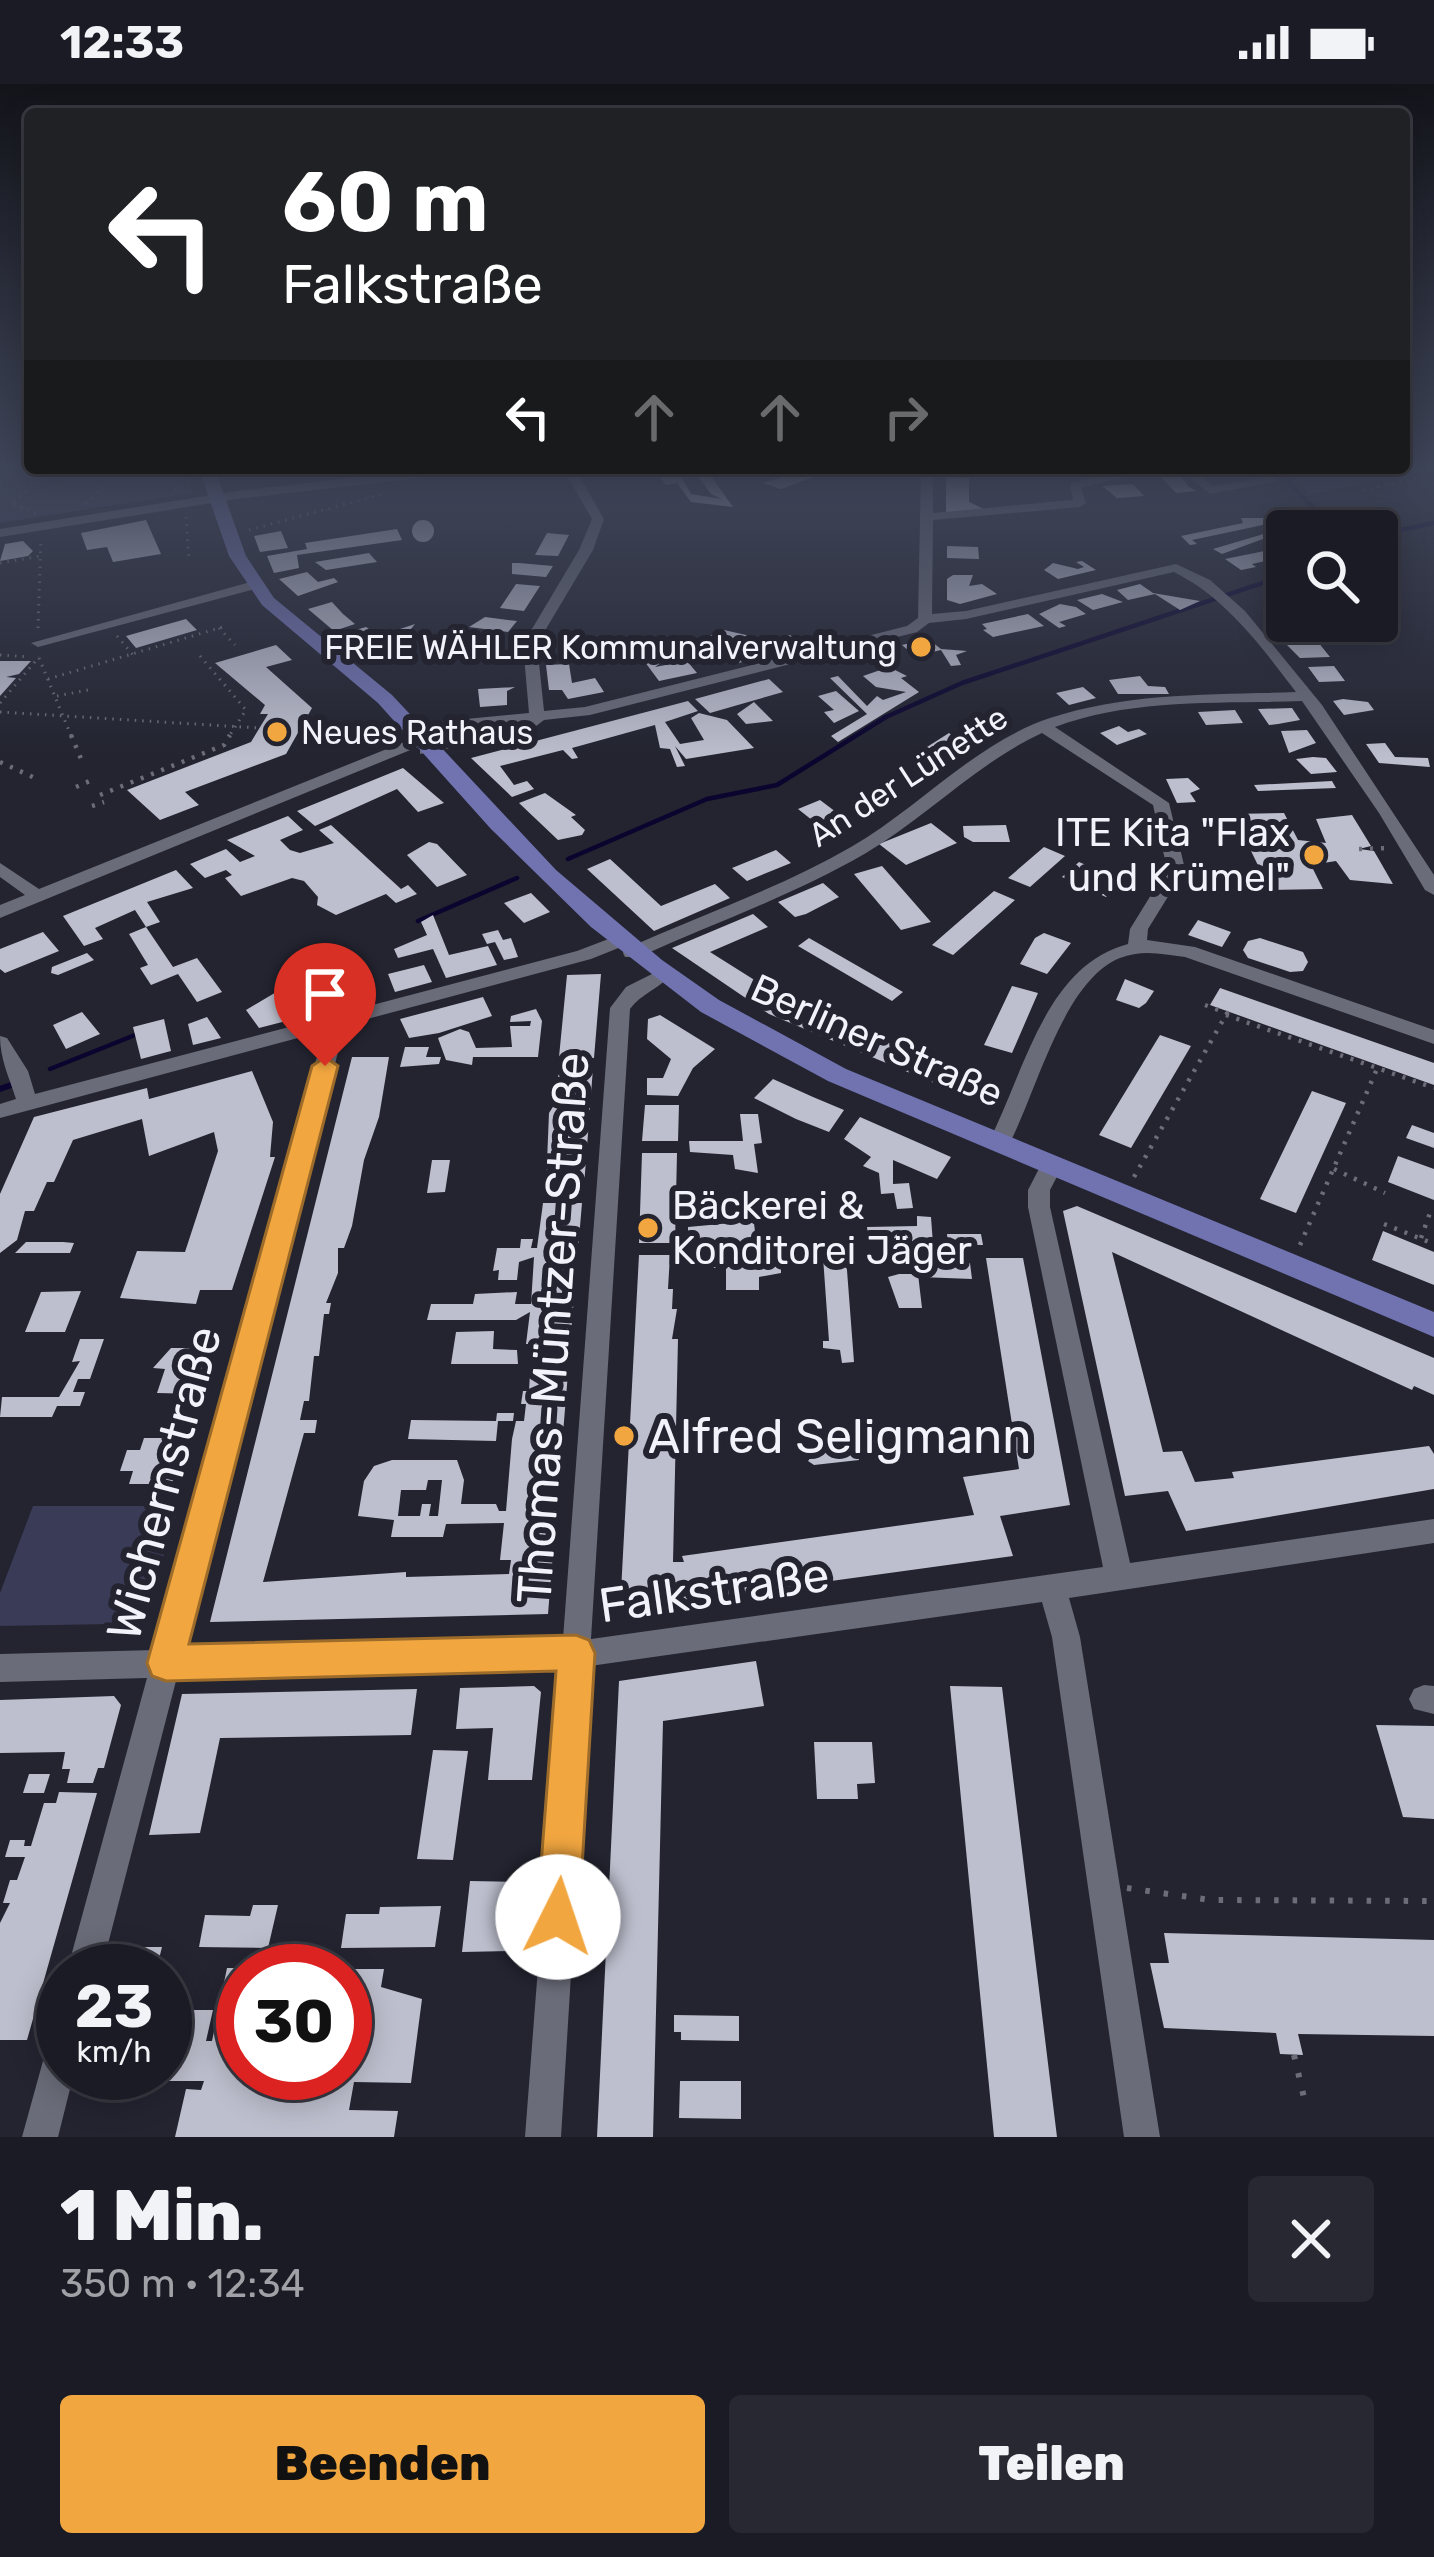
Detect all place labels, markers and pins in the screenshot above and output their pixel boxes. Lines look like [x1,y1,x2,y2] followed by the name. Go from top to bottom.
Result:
[324,628,897,667] place label: FREIE WÄHLER Kommunalverwaltung
[908,634,934,660] marker: FREIE WÄHLER Kommunalverwaltung
[301,713,533,752] place label: Neues Rathaus
[264,719,290,745] marker: Neues Rathaus
[1055,810,1290,901] place label: ITE Kita "Flax und Krümel"
[1301,842,1327,868] marker: ITE Kita "Flax und Krümel"
[274,943,376,1066] pin
[672,1183,972,1274] place label: Bäckerei & Konditorei Jäger
[635,1215,661,1241] marker: Bäckerei & Konditorei Jäger
[648,1408,1031,1465] place label: Alfred Seligmann
[611,1423,637,1449] marker: Alfred Seligmann

